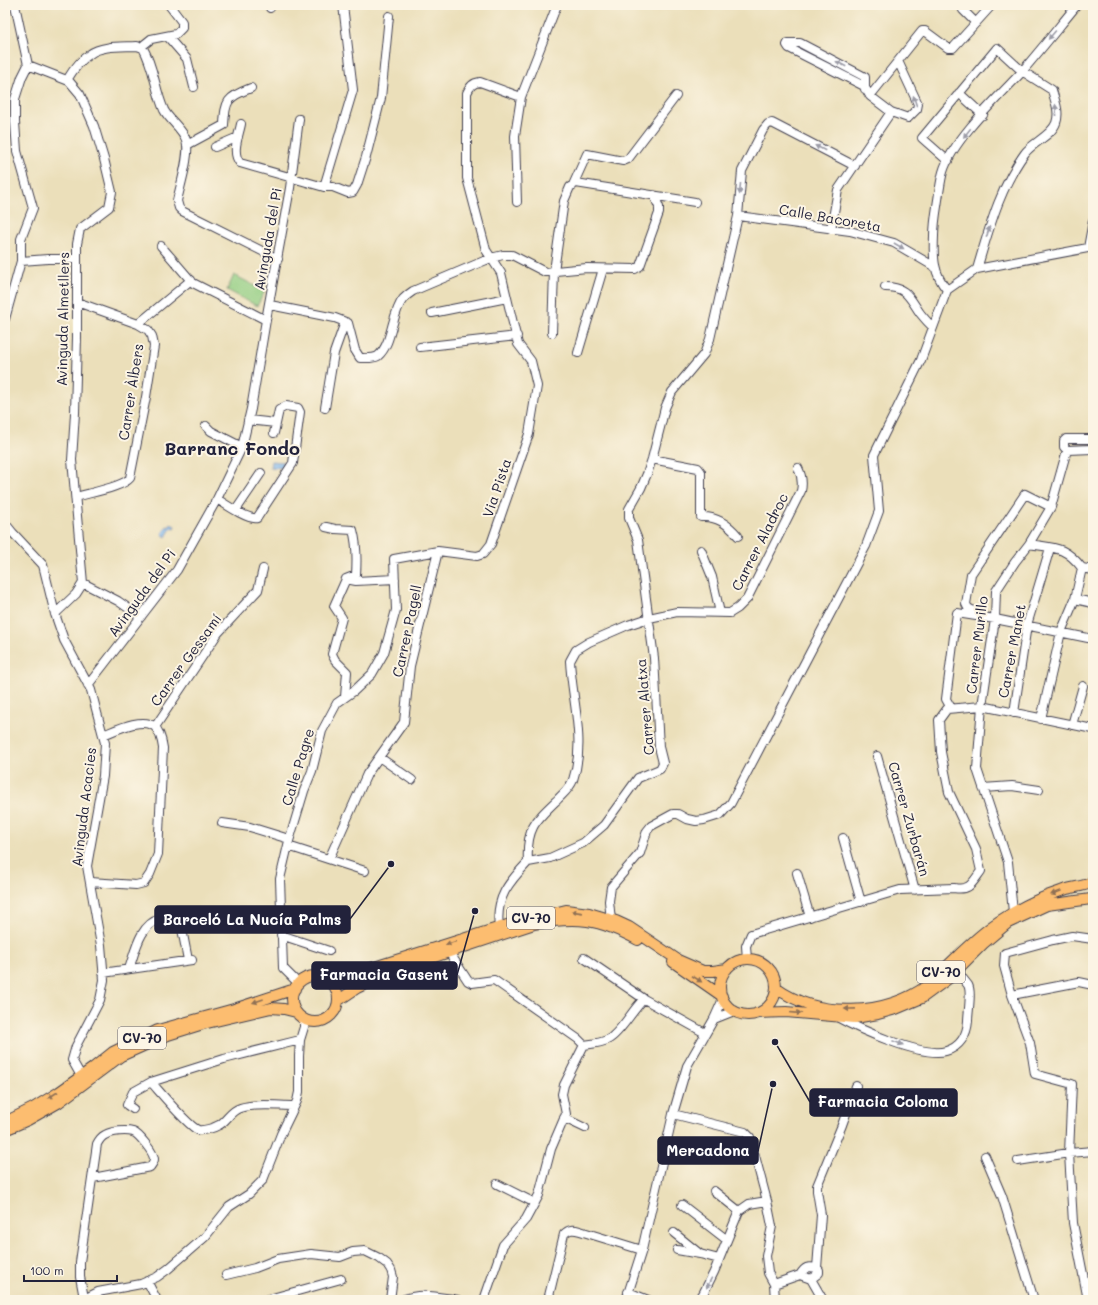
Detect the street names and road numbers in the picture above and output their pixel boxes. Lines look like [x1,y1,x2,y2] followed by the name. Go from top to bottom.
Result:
[249,186,286,292] street label: Avinguda del Pi
[778,199,883,236] street label: Calle Bacoreta
[52,252,73,386] street label: Avinguda Almetllers
[113,342,148,442] street label: Carrer Àlbers
[478,456,515,520] street label: Via Pista
[727,490,792,594] street label: Carrer Aladroc
[103,545,180,640] street label: Avinguda del Pi
[387,583,426,679] street label: Carrer Pagell
[961,595,992,695] street label: Carrer Murillo
[993,602,1030,700] street label: Carrer Manet
[146,610,226,710] street label: Carrer Gessamí
[631,658,658,756] street label: Carrer Alatxa
[277,726,318,808] street label: Calle Pagre
[67,746,100,868] street label: Avinguda Acacies
[884,759,935,878] street label: Carrer Zurbarán
[507,907,555,929] road number: CV-70
[917,961,965,983] road number: CV-70
[118,1027,166,1049] road number: CV-70

